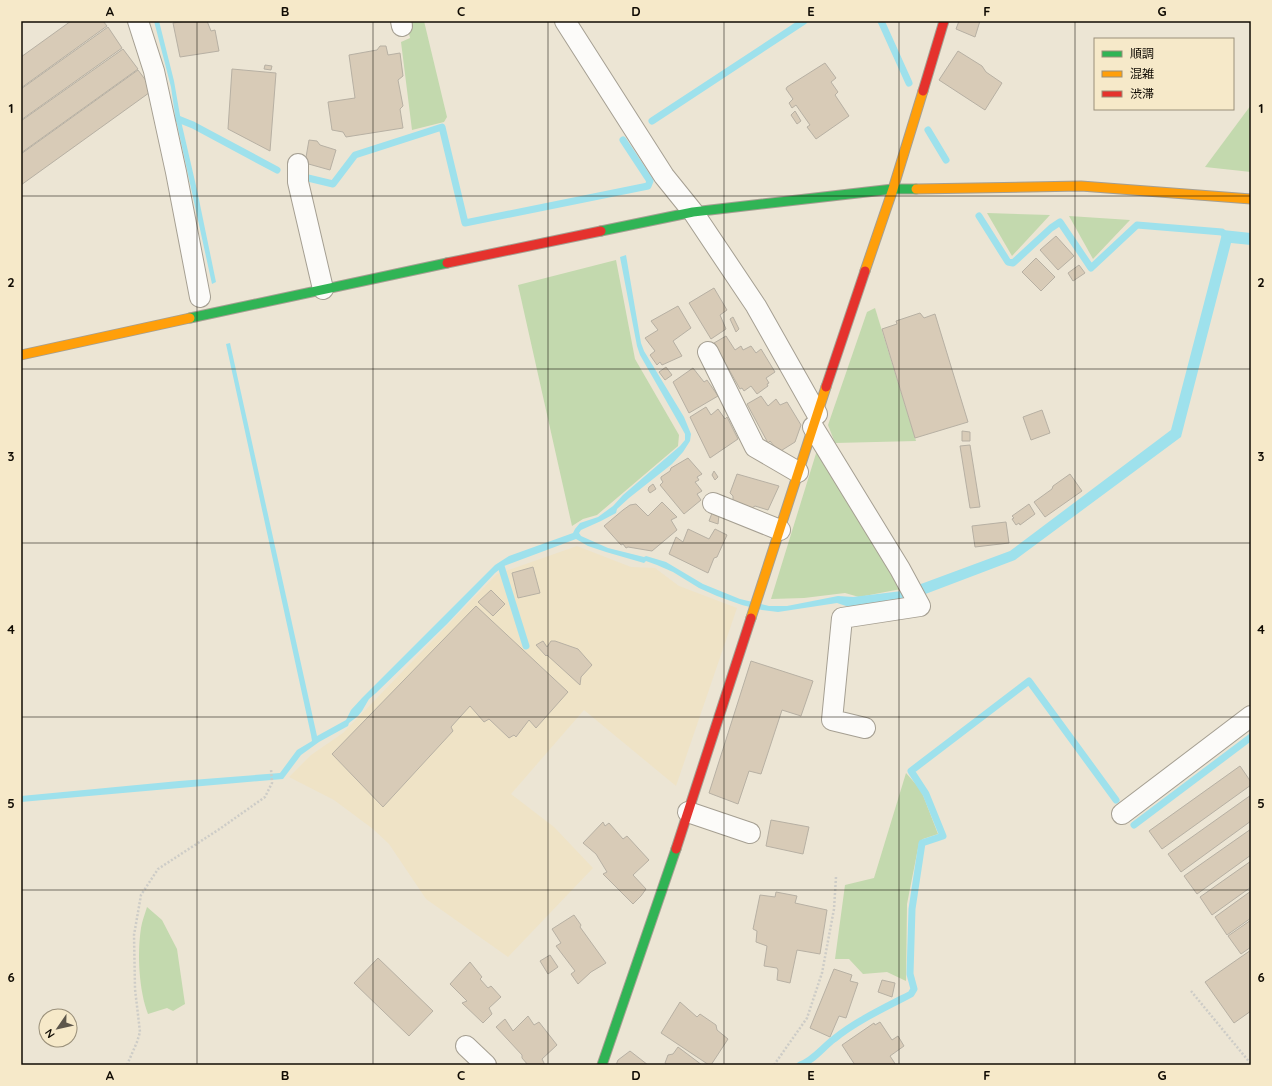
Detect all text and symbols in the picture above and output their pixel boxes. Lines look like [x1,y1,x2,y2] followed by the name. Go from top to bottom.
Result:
[106,3,115,19] text: A
[281,3,289,19] text: B
[457,3,465,19] text: C
[631,3,641,19] text: D
[807,3,815,19] text: E
[983,3,991,19] text: F
[1157,3,1167,19] text: G
[1094,38,1234,110] legend
[1130,46,1154,61] text: 順調
[1130,66,1154,81] text: 混雑
[1130,86,1154,101] text: 渋滞
[8,100,14,116] text: 1
[1258,100,1264,116] text: 1
[7,274,15,290] text: 2
[1257,274,1265,290] text: 2
[8,448,15,464] text: 3
[1258,448,1265,464] text: 3
[7,621,15,637] text: 4
[1257,621,1265,637] text: 4
[7,795,15,811] text: 5
[1257,795,1265,811] text: 5
[7,969,15,985] text: 6
[1257,969,1265,985] text: 6
[38,1008,78,1048] north arrow
[42,1026,58,1041] text: N
[106,1067,115,1083] text: A
[281,1067,289,1083] text: B
[457,1067,465,1083] text: C
[631,1067,641,1083] text: D
[807,1067,815,1083] text: E
[983,1067,991,1083] text: F
[1157,1067,1167,1083] text: G

